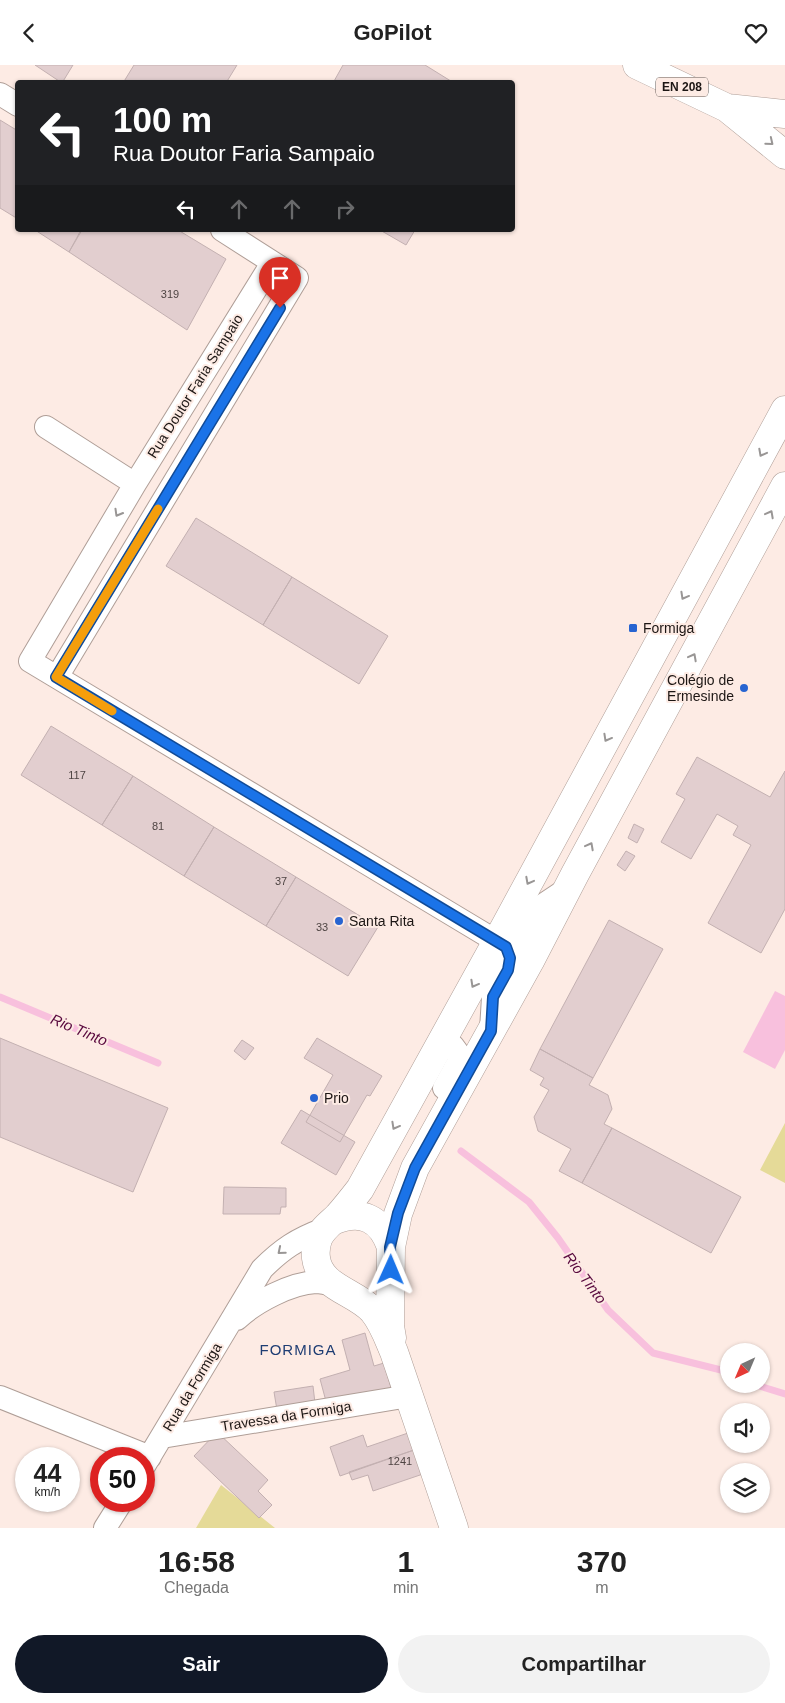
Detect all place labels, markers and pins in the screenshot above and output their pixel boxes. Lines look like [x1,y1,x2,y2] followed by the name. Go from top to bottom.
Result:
[259,257,301,308] pin
[643,620,695,636] place label: Formiga
[627,622,639,634] marker: Formiga
[667,672,734,704] place label: Colégio de Ermesinde
[738,682,750,694] marker: Colégio de Ermesinde
[349,913,415,929] place label: Santa Rita
[333,915,345,927] marker: Santa Rita
[324,1090,349,1106] place label: Prio
[308,1092,320,1104] marker: Prio

